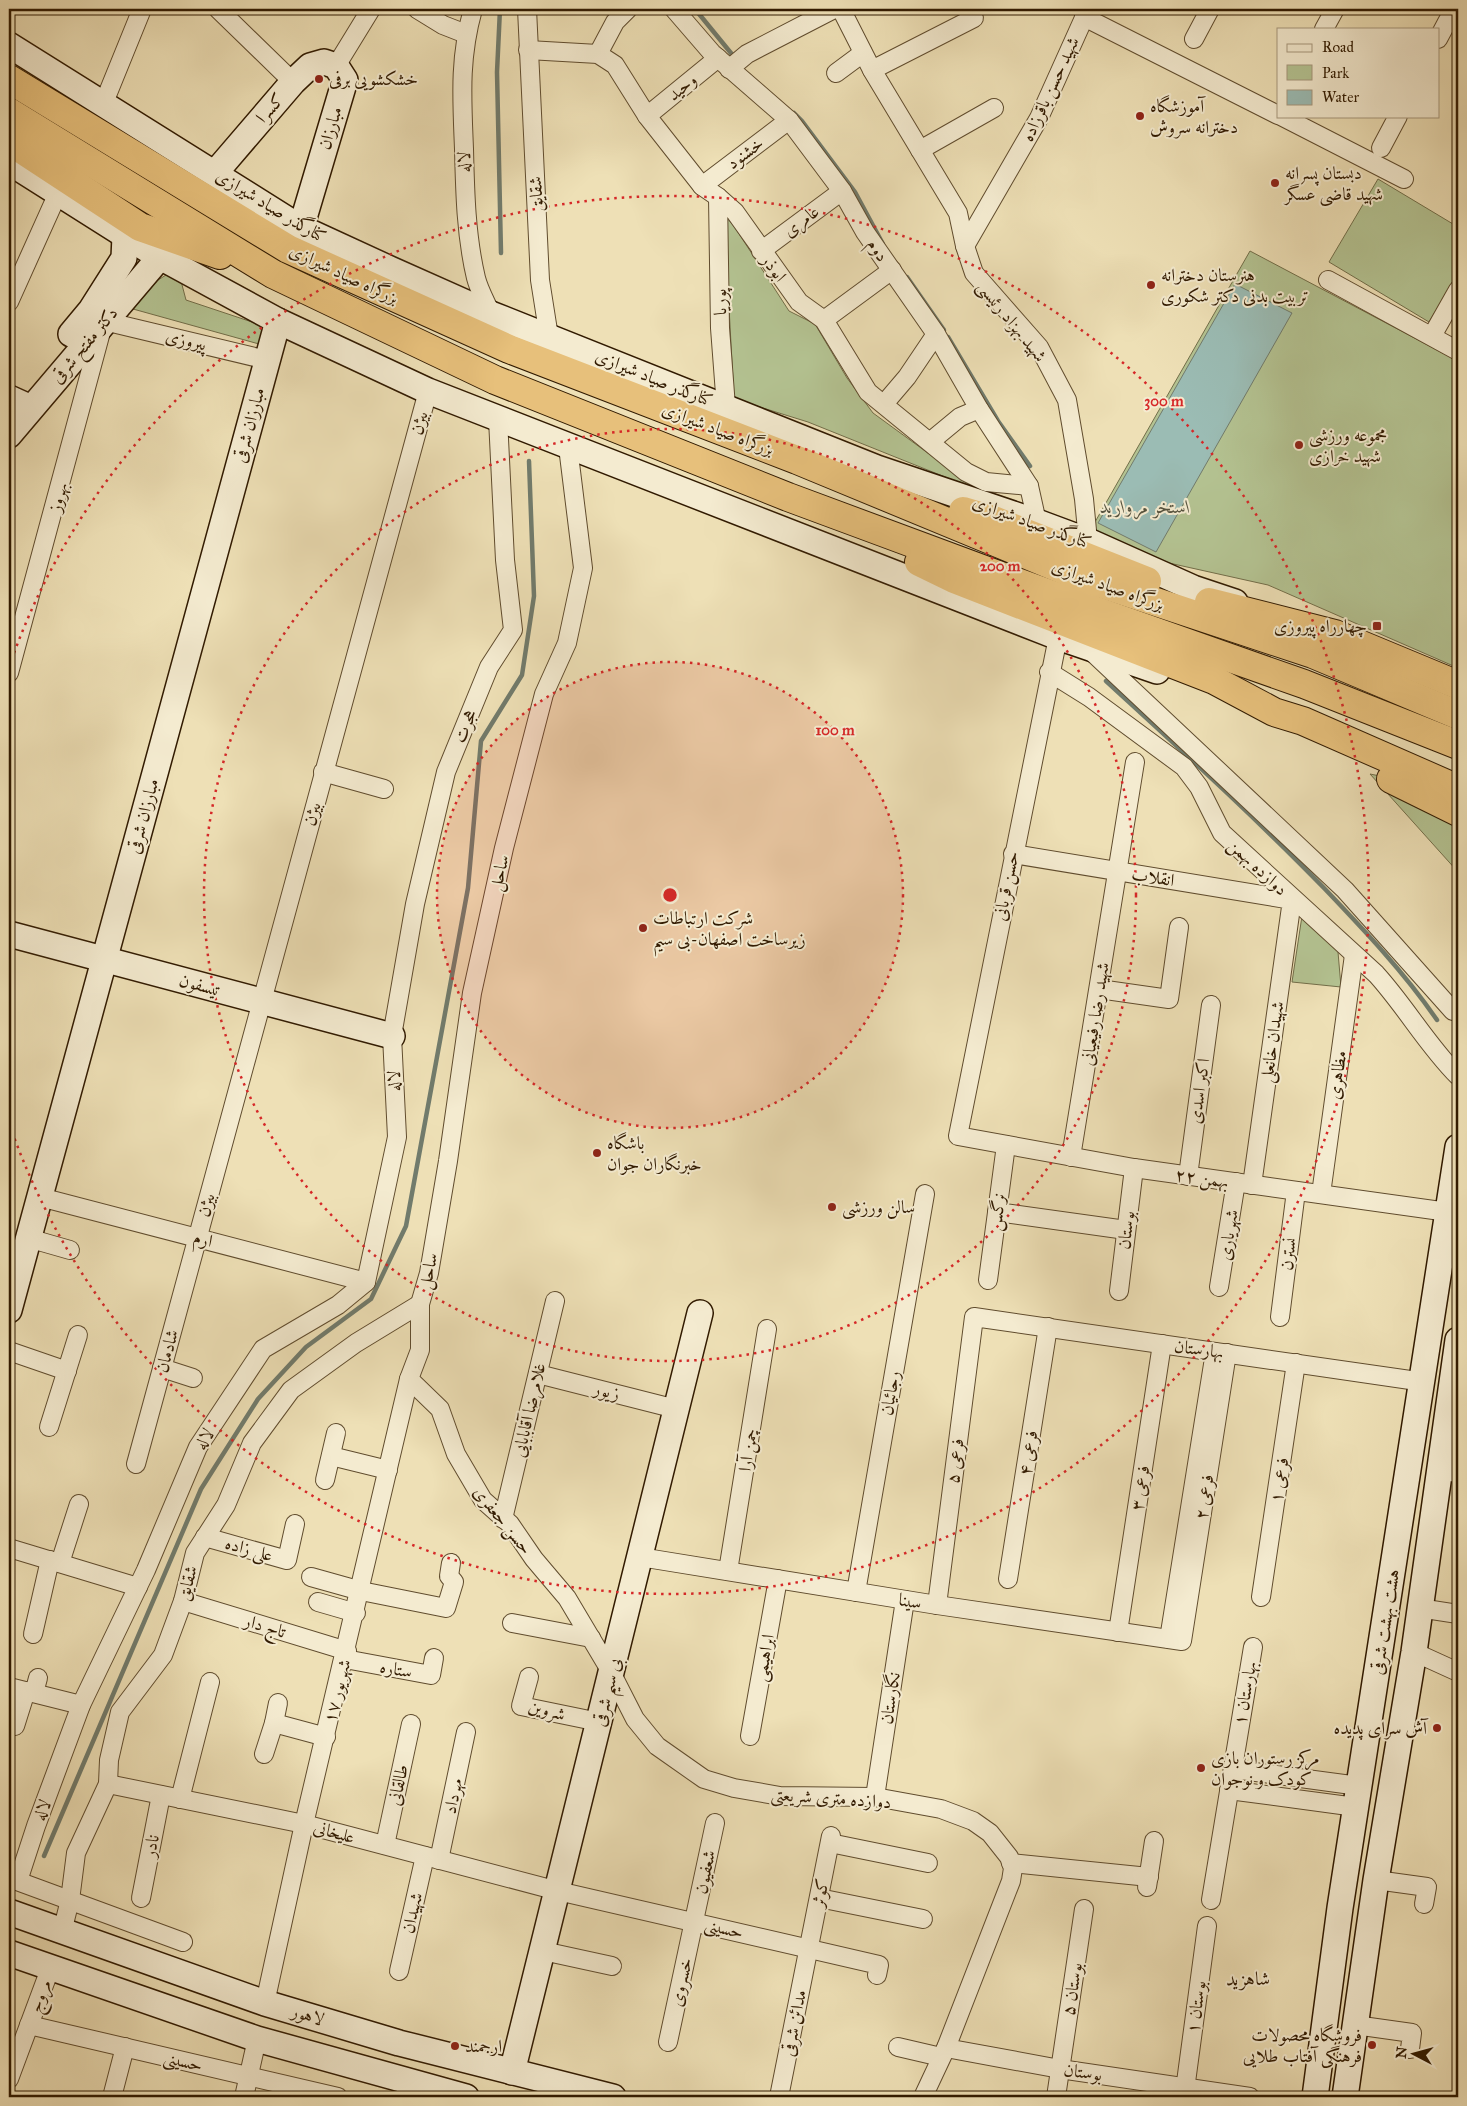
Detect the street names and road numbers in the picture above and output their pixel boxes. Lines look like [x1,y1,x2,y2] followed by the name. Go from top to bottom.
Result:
[1016,33,1085,145] street label: شهید حسن باقرزاده
[663,68,701,106] street label: وحید
[251,88,290,128] street label: کسرا
[313,104,347,152] street label: مبارزان
[722,132,768,174] street label: خشنود
[453,151,475,173] street label: لاله
[212,163,331,248] street label: کنارگذر صیاد شیرازی
[524,176,548,212] street label: شقایق
[779,200,825,243] street label: عامری
[858,234,894,269] street label: دوم
[286,238,403,309] street label: بزرگراه صیاد شیرازی
[755,248,792,286] street label: ابوذر
[971,276,1052,368] street label: شهید بهزاد رئیسی
[709,287,733,315] street label: پوریا
[46,302,126,391] street label: دکتر مفتح شرقی
[163,325,210,358] street label: پیروزی
[592,343,717,412] street label: کنارگذر صیاد شیرازی
[228,385,271,465] street label: مبارزان شرقی
[659,397,777,460] street label: بزرگراه صیاد شیرازی
[405,409,433,437] street label: بیژن
[43,480,73,517] street label: بهروز
[970,488,1095,554] street label: کنارگذر صیاد شیرازی
[1049,554,1168,616] street label: بزرگراه صیاد شیرازی
[448,706,483,746] street label: هجرت
[122,776,165,856] street label: مبارزان شرقی
[298,800,326,828] street label: بیژن
[1223,834,1293,901] street label: دوازده بهمن
[988,849,1025,923] street label: حسن قربانی
[484,853,516,894] street label: ساحل
[1130,863,1176,891] street label: انقلاب
[1076,961,1115,1067] street label: شهید رضا رفیعیانی
[177,969,223,1001] street label: تیسفون
[1255,1000,1291,1085] street label: شهیدان خانعلی
[1323,1049,1352,1101] street label: مظاهری
[1184,1057,1214,1125] street label: اکبر اسدی
[382,1070,406,1092] street label: لاله
[1174,1163,1230,1194] street label: ۲۲ بهمن
[192,1191,220,1219] street label: بیژن
[984,1192,1011,1233] street label: نرگس
[1213,1208,1244,1262] street label: شهریاری
[1113,1209,1139,1251] street label: بوستان
[190,1226,215,1257] street label: ارم
[1275,1236,1301,1272] street label: نسترن
[413,1251,445,1292] street label: ساحل
[151,1327,183,1375] street label: شادمان
[1173,1335,1225,1364] street label: بهارستان
[507,1361,553,1460] street label: غلامرضا آقابابایی
[875,1369,905,1417] street label: رجائیان
[590,1377,622,1405] street label: زیور
[189,1424,219,1454] street label: لاله
[734,1427,763,1473] street label: چمن آرا
[1014,1429,1043,1477] street label: فرعی ۴
[941,1437,970,1485] street label: فرعی ۵
[1265,1456,1294,1504] street label: فرعی ۱
[1126,1464,1155,1512] street label: فرعی ۳
[1190,1473,1219,1521] street label: فرعی ۲
[468,1481,537,1559] street label: حسن جعفری
[222,1532,275,1568] street label: علی زاده
[172,1563,202,1603] street label: شقایق
[1366,1568,1405,1677] street label: هشت بهشت شرقی
[897,1588,923,1614] street label: سینا
[238,1609,289,1648] street label: تاج دار
[749,1632,780,1684] street label: ابراهیمی
[378,1655,414,1683] street label: ستاره
[588,1655,633,1730] street label: بی سیم شرقی
[319,1657,356,1725] street label: ۱۷ شهریور
[1229,1659,1262,1727] street label: بهارستان ۱
[874,1670,905,1726] street label: نگارستان
[526,1695,568,1726] street label: شروین
[383,1762,413,1808] street label: طالقانی
[439,1776,468,1816] street label: مهرداد
[770,1783,892,1815] street label: دوازده متری شریعتی
[28,1796,56,1824] street label: لاله
[311,1816,357,1848] street label: علیخانی
[138,1833,164,1861] street label: نادر
[690,1848,720,1896] street label: شعفیون
[806,1877,834,1911] street label: کوثر
[397,1890,428,1936] street label: شهیدان
[702,1913,746,1945] street label: حسینی
[665,1955,698,2009] street label: خسروی
[1057,1961,1087,2017] street label: بوستان ۵
[24,1976,61,2018] street label: مروج
[1181,1979,1211,2035] street label: بوستان ۱
[777,1988,812,2058] street label: مدائن شرقی
[287,1999,327,2030] street label: لاهور
[161,2046,205,2078] street label: حسینی
[1062,2058,1104,2086] street label: بوستان

